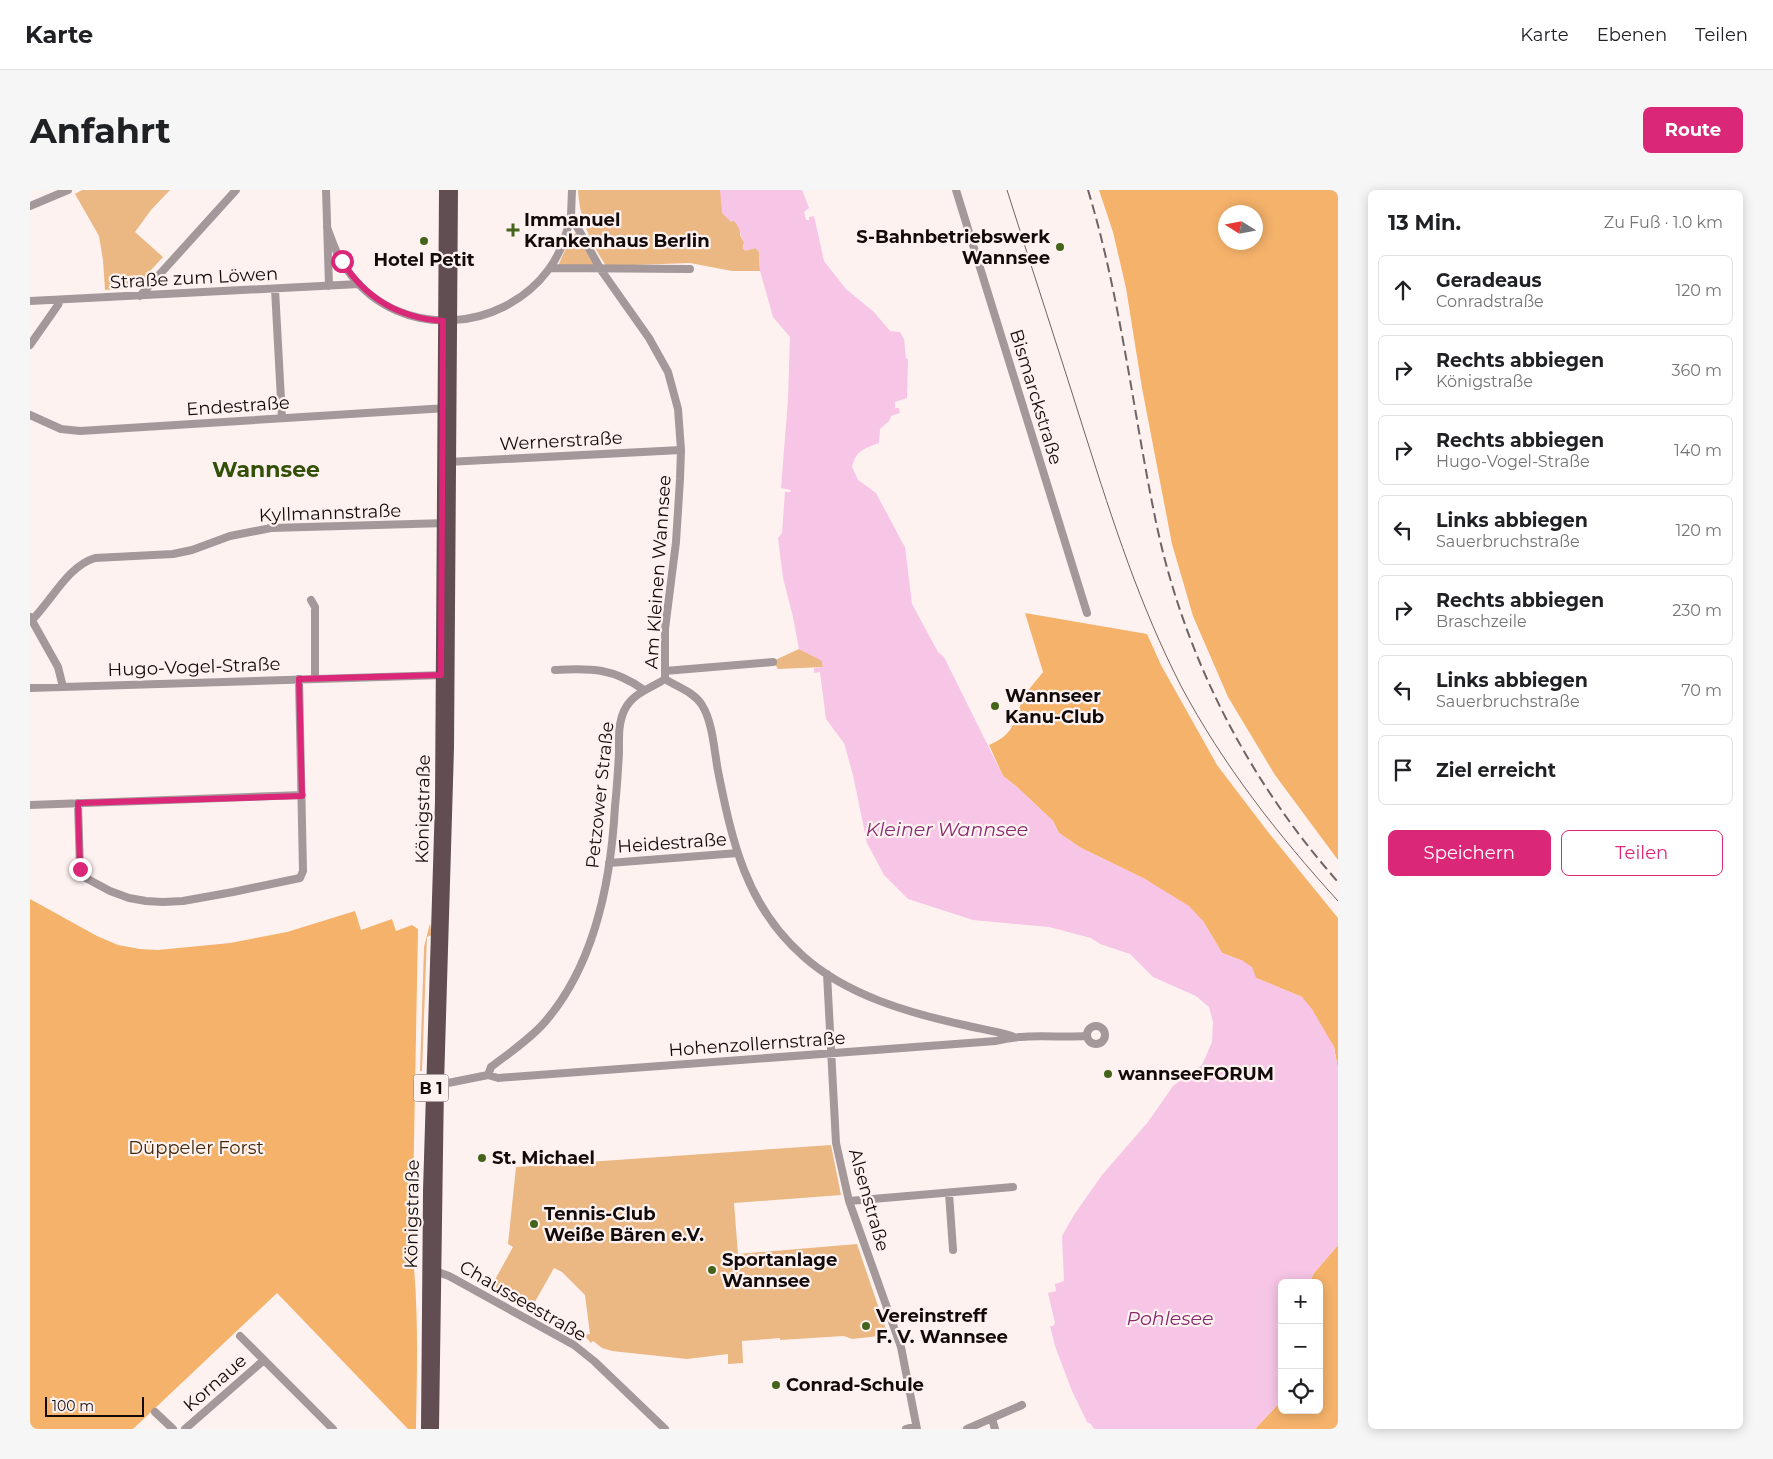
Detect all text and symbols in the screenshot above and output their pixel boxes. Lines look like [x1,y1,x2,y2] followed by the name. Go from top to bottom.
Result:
[25,20,93,49] text: Karte
[1520,24,1569,46] text: Karte
[1597,24,1667,46] text: Ebenen
[1695,24,1748,46] text: Teilen
[1643,107,1743,153] button: Route
[30,109,171,152] text: Anfahrt
[1218,205,1263,250] north arrow
[524,209,710,252] place label: Immanuel Krankenhaus Berlin
[1388,210,1461,235] text: 13 Min.
[1604,213,1723,232] text: Zu Fuß · 1.0 km
[506,223,520,237] marker: Immanuel Krankenhaus Berlin
[856,226,1050,269] place label: S-Bahnbetriebswerk Wannsee
[418,235,430,247] marker: Hotel Petit
[1054,241,1066,253] marker: S-Bahnbetriebswerk Wannsee
[373,249,475,271] place label: Hotel Petit
[331,250,354,273] route start
[109,263,279,293] street label: Straße zum Löwen
[1436,269,1542,292] text: Geradeaus
[1389,276,1417,304] icon: ahead
[1675,281,1722,300] text: 120 m
[1436,292,1544,311] text: Conradstraße
[1005,327,1067,468] street label: Bismarckstraße
[1436,349,1604,372] text: Rechts abbiegen
[1389,356,1417,384] icon: right
[1671,361,1722,380] text: 360 m
[1436,372,1533,391] text: Königstraße
[186,391,290,421] street label: Endestraße
[499,427,623,455] street label: Wernerstraße
[1436,429,1604,452] text: Rechts abbiegen
[1389,436,1417,464] icon: right
[1674,441,1722,460] text: 140 m
[1436,452,1590,471] text: Hugo-Vogel-Straße
[212,456,320,483] district label: Wannsee
[640,474,676,670] street label: Am Kleinen Wannsee
[258,500,402,526] street label: Kyllmannstraße
[1436,509,1588,532] text: Links abbiegen
[1389,516,1417,544] icon: left
[1675,521,1722,540] text: 120 m
[1436,532,1580,551] text: Sauerbruchstraße
[1436,589,1604,612] text: Rechts abbiegen
[1389,596,1417,624] icon: right
[1672,601,1722,620] text: 230 m
[1436,612,1527,631] text: Braschzeile
[107,653,281,681] street label: Hugo-Vogel-Straße
[1436,669,1588,692] text: Links abbiegen
[1389,676,1417,704] icon: left
[1681,681,1722,700] text: 70 m
[1005,685,1104,728] place label: Wannseer Kanu-Club
[1436,692,1580,711] text: Sauerbruchstraße
[989,700,1001,712] marker: Wannseer Kanu-Club
[581,720,619,870] street label: Petzower Straße
[411,754,435,864] street label: Königstraße
[1389,756,1417,784] icon: arrive
[1436,759,1556,782] text: Ziel erreicht
[866,818,1028,841] water label: Kleiner Wannsee
[617,828,728,858] street label: Heidestraße
[1388,830,1551,876] button: Speichern
[1561,830,1723,876] button: Teilen
[69,858,92,881] route end
[668,1027,846,1061] street label: Hohenzollernstraße
[1118,1063,1274,1085] place label: wannseeFORUM
[1102,1068,1114,1080] marker: wannseeFORUM
[414,1074,448,1101] road number: B 1
[128,1137,264,1159] park label: Düppeler Forst
[844,1146,894,1254] street label: Alsenstraße
[492,1147,595,1169] place label: St. Michael
[476,1152,488,1164] marker: St. Michael
[400,1159,424,1269] street label: Königstraße
[544,1203,704,1246] place label: Tennis-Club Weiße Bären e.V.
[528,1218,540,1230] marker: Tennis-Club Weiße Bären e.V.
[722,1249,837,1292] place label: Sportanlage Wannsee
[456,1256,591,1346] street label: Chausseestraße
[706,1264,718,1276] marker: Sportanlage Wannsee
[1278,1279,1323,1414] map controls
[1278,1279,1323,1324] button: +
[875,1305,1008,1348] place label: Vereinstreff F. V. Wannsee
[1127,1307,1213,1330] water label: Pohlesee
[860,1320,872,1332] marker: Vereinstreff F. V. Wannsee
[1278,1324,1323,1369] button: −
[179,1350,251,1416] street label: Kornaue
[1278,1369,1323,1414] button: locate
[786,1374,924,1396] place label: Conrad-Schule
[770,1379,782,1391] marker: Conrad-Schule
[45,1394,144,1417] scale bar
[52,1397,94,1415] text: 100 m

